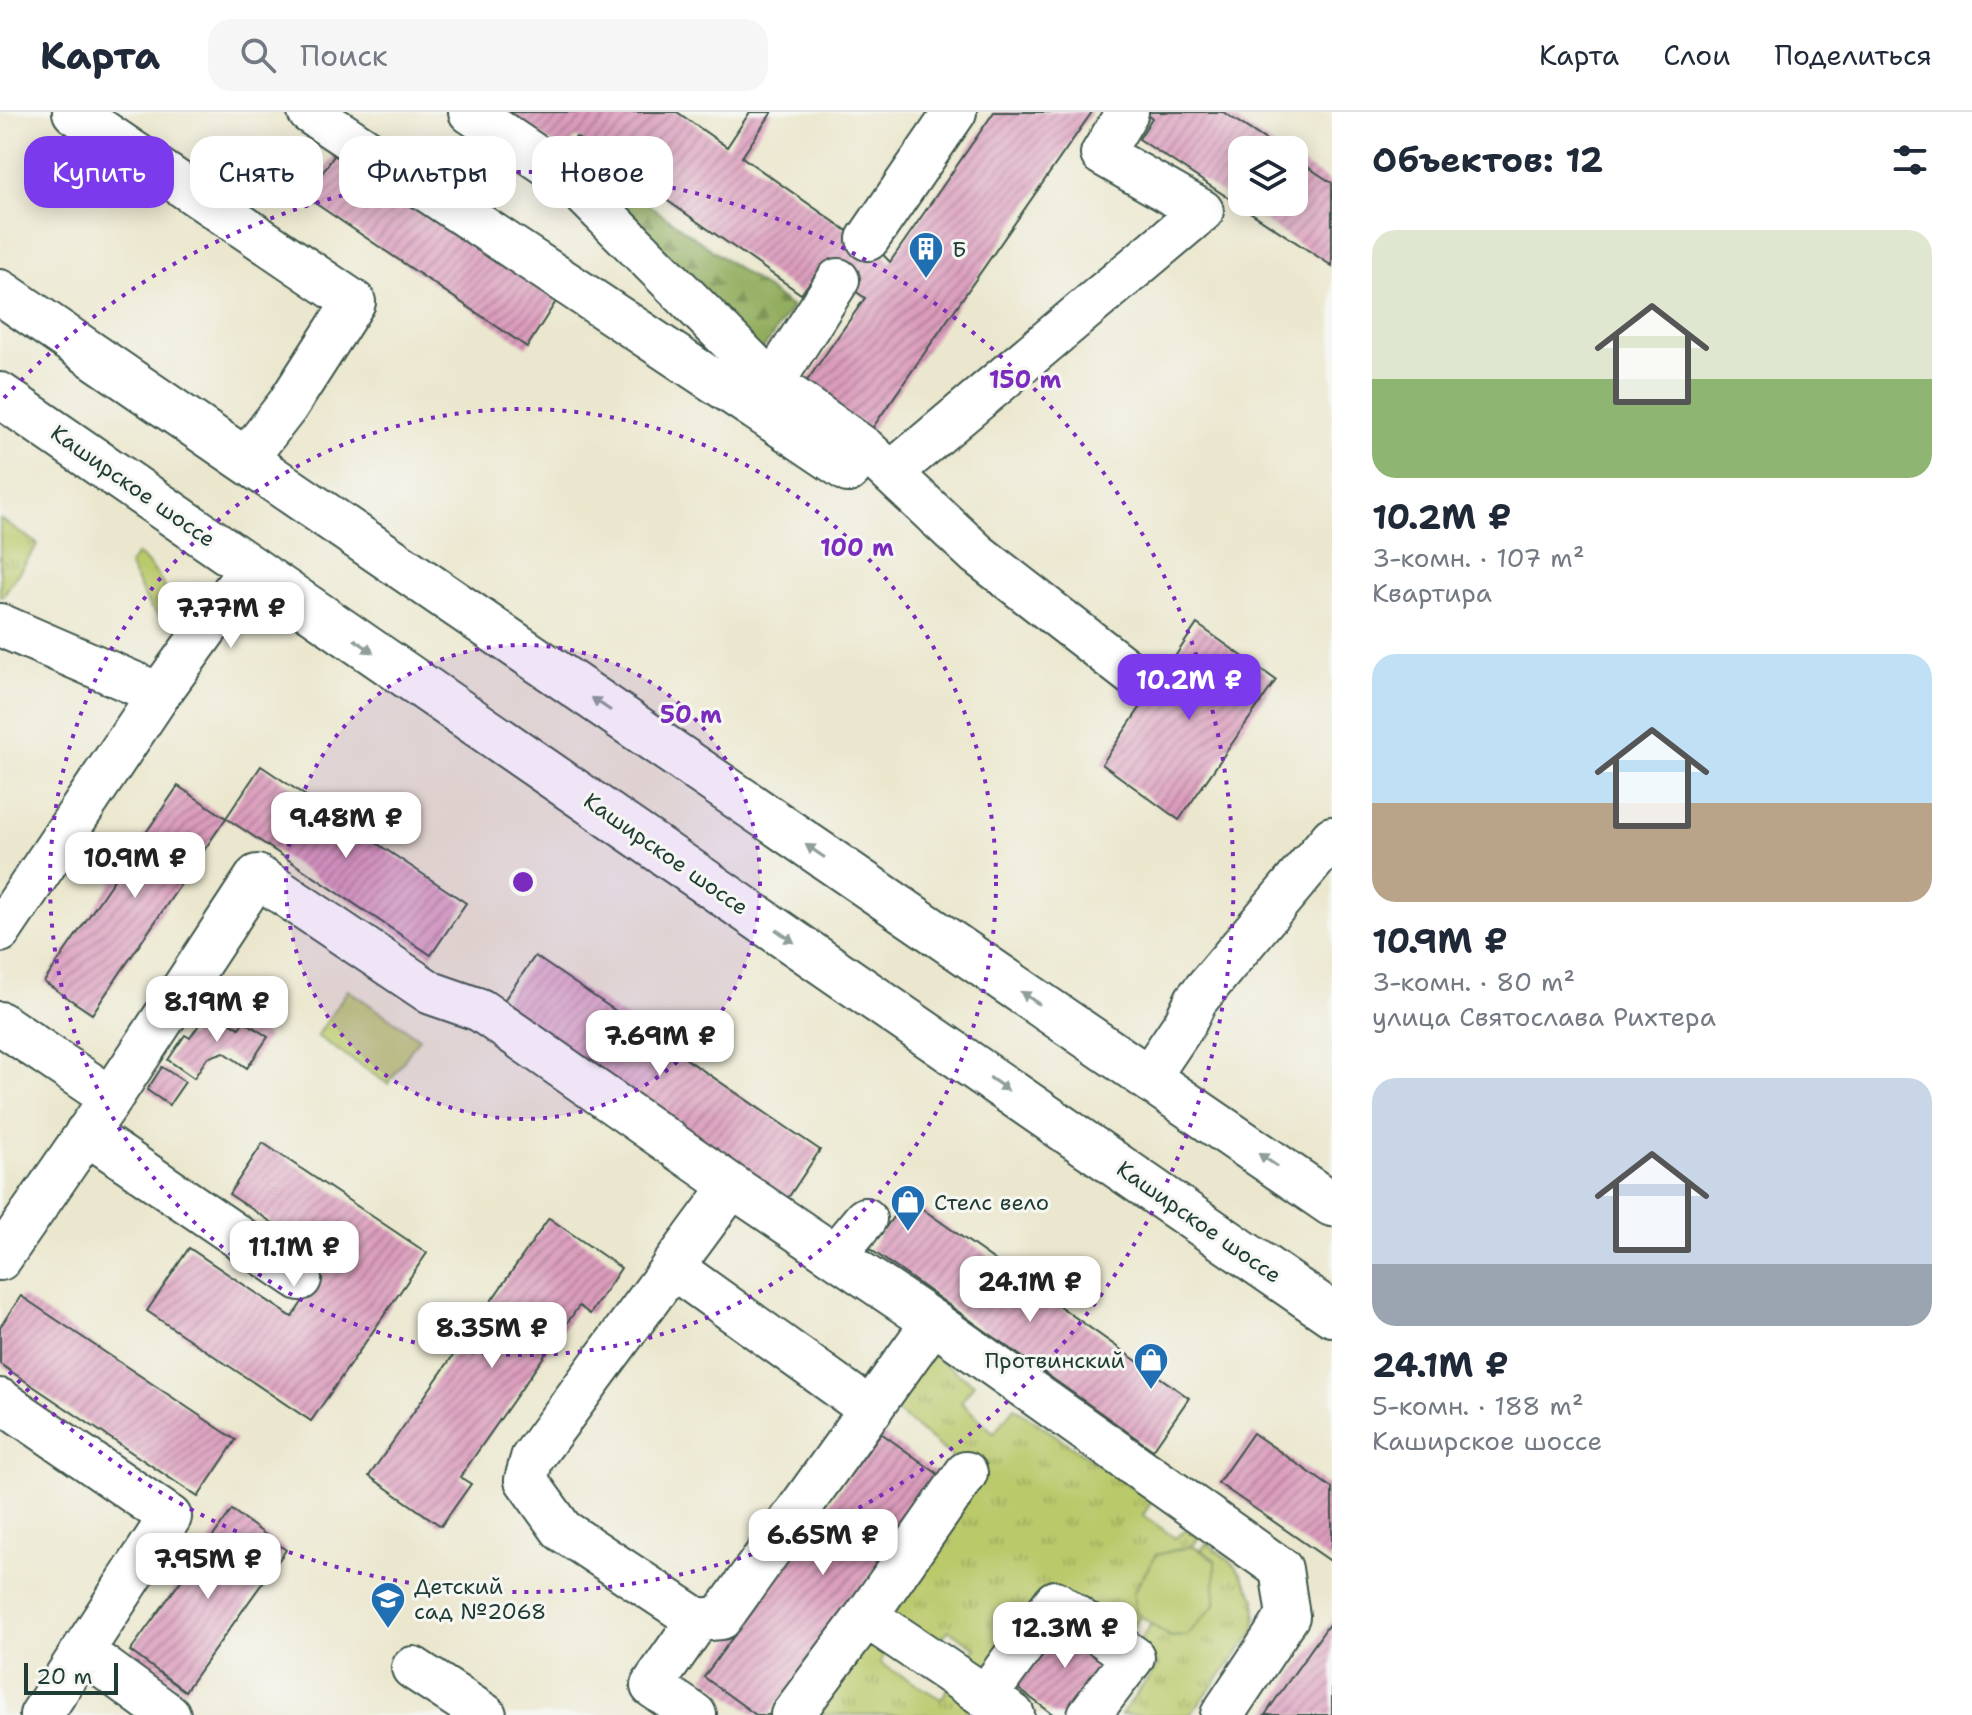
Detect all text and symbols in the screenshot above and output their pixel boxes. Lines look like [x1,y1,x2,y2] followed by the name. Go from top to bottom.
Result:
[208,19,768,91] search box
[40,30,160,81] text: Карта
[236,33,280,77] icon: search
[300,35,388,76] text: Поиск
[1539,36,1619,74] text: Карта
[1663,36,1730,74] text: Слои
[1774,36,1932,74] text: Поделиться
[24,136,174,208] chip: Купить
[190,136,323,208] chip: Снять
[339,136,516,208] chip: Фильтры
[532,136,673,208] chip: Новое
[1228,136,1308,216] map controls
[1228,136,1308,216] button: layers
[1372,137,1603,183] text: Объектов: 12
[1888,138,1932,182] icon: filters
[907,230,945,280] building icon: Б
[952,235,967,264] place label: Б
[1580,282,1724,426] icon: home
[989,364,1061,396] text: 150 m
[45,418,221,554] street label: Каширское шоссе
[1372,494,1512,540] text: 10.2M ₽
[820,532,894,564] text: 100 m
[1372,540,1585,575] text: 3-комн. · 107 m²
[1372,575,1492,610] text: Квартира
[157,582,305,650] pin: 7.77M ₽
[176,590,286,625] text: 7.77M ₽
[353,638,374,653] one-way arrow
[1115,654,1263,722] pin: 10.2M ₽
[1136,662,1242,697] text: 10.2M ₽
[590,697,611,712] one-way arrow
[660,699,722,731] text: 50 m
[1580,706,1724,850] icon: home
[578,786,754,922] street label: Каширское шоссе
[272,792,420,860] pin: 9.48M ₽
[289,800,403,835] text: 9.48M ₽
[61,832,209,900] pin: 10.9M ₽
[83,840,187,875] text: 10.9M ₽
[805,844,826,859] one-way arrow
[509,868,537,896] centre of rings
[1372,918,1508,964] text: 10.9M ₽
[775,928,796,943] one-way arrow
[1372,964,1575,999] text: 3-комн. · 80 m²
[143,976,291,1044] pin: 8.19M ₽
[164,984,270,1019] text: 8.19M ₽
[1019,991,1041,1005] one-way arrow
[1372,999,1716,1034] text: улица Святослава Рихтера
[586,1010,734,1078] pin: 7.69M ₽
[604,1018,716,1053] text: 7.69M ₽
[989,1076,1010,1091] one-way arrow
[1580,1130,1724,1274] icon: home
[1257,1153,1278,1168] one-way arrow
[1111,1154,1287,1290] street label: Каширское шоссе
[889,1183,927,1233] shop icon: Стелс вело
[934,1188,1049,1217] place label: Стелс вело
[220,1221,368,1289] pin: 11.1M ₽
[248,1229,340,1264] text: 11.1M ₽
[956,1256,1104,1324] pin: 24.1M ₽
[978,1264,1082,1299] text: 24.1M ₽
[418,1302,566,1370] pin: 8.35M ₽
[436,1310,548,1345] text: 8.35M ₽
[1132,1341,1170,1391] shop icon: Протвинский
[1372,1342,1509,1388] text: 24.1M ₽
[985,1346,1125,1375] place label: Протвинский
[1372,1388,1584,1423] text: 5-комн. · 188 m²
[1372,1423,1602,1458] text: Каширское шоссе
[749,1509,897,1577] pin: 6.65M ₽
[767,1517,879,1552] text: 6.65M ₽
[134,1533,282,1601] pin: 7.95M ₽
[154,1541,262,1576] text: 7.95M ₽
[414,1572,547,1626] place label: Детский сад №2068
[369,1580,407,1630] school or university icon: Детский сад №2068
[991,1602,1139,1670] pin: 12.3M ₽
[1011,1610,1119,1645] text: 12.3M ₽
[24,1659,118,1695] scale bar
[36,1662,93,1691] text: 20 m

